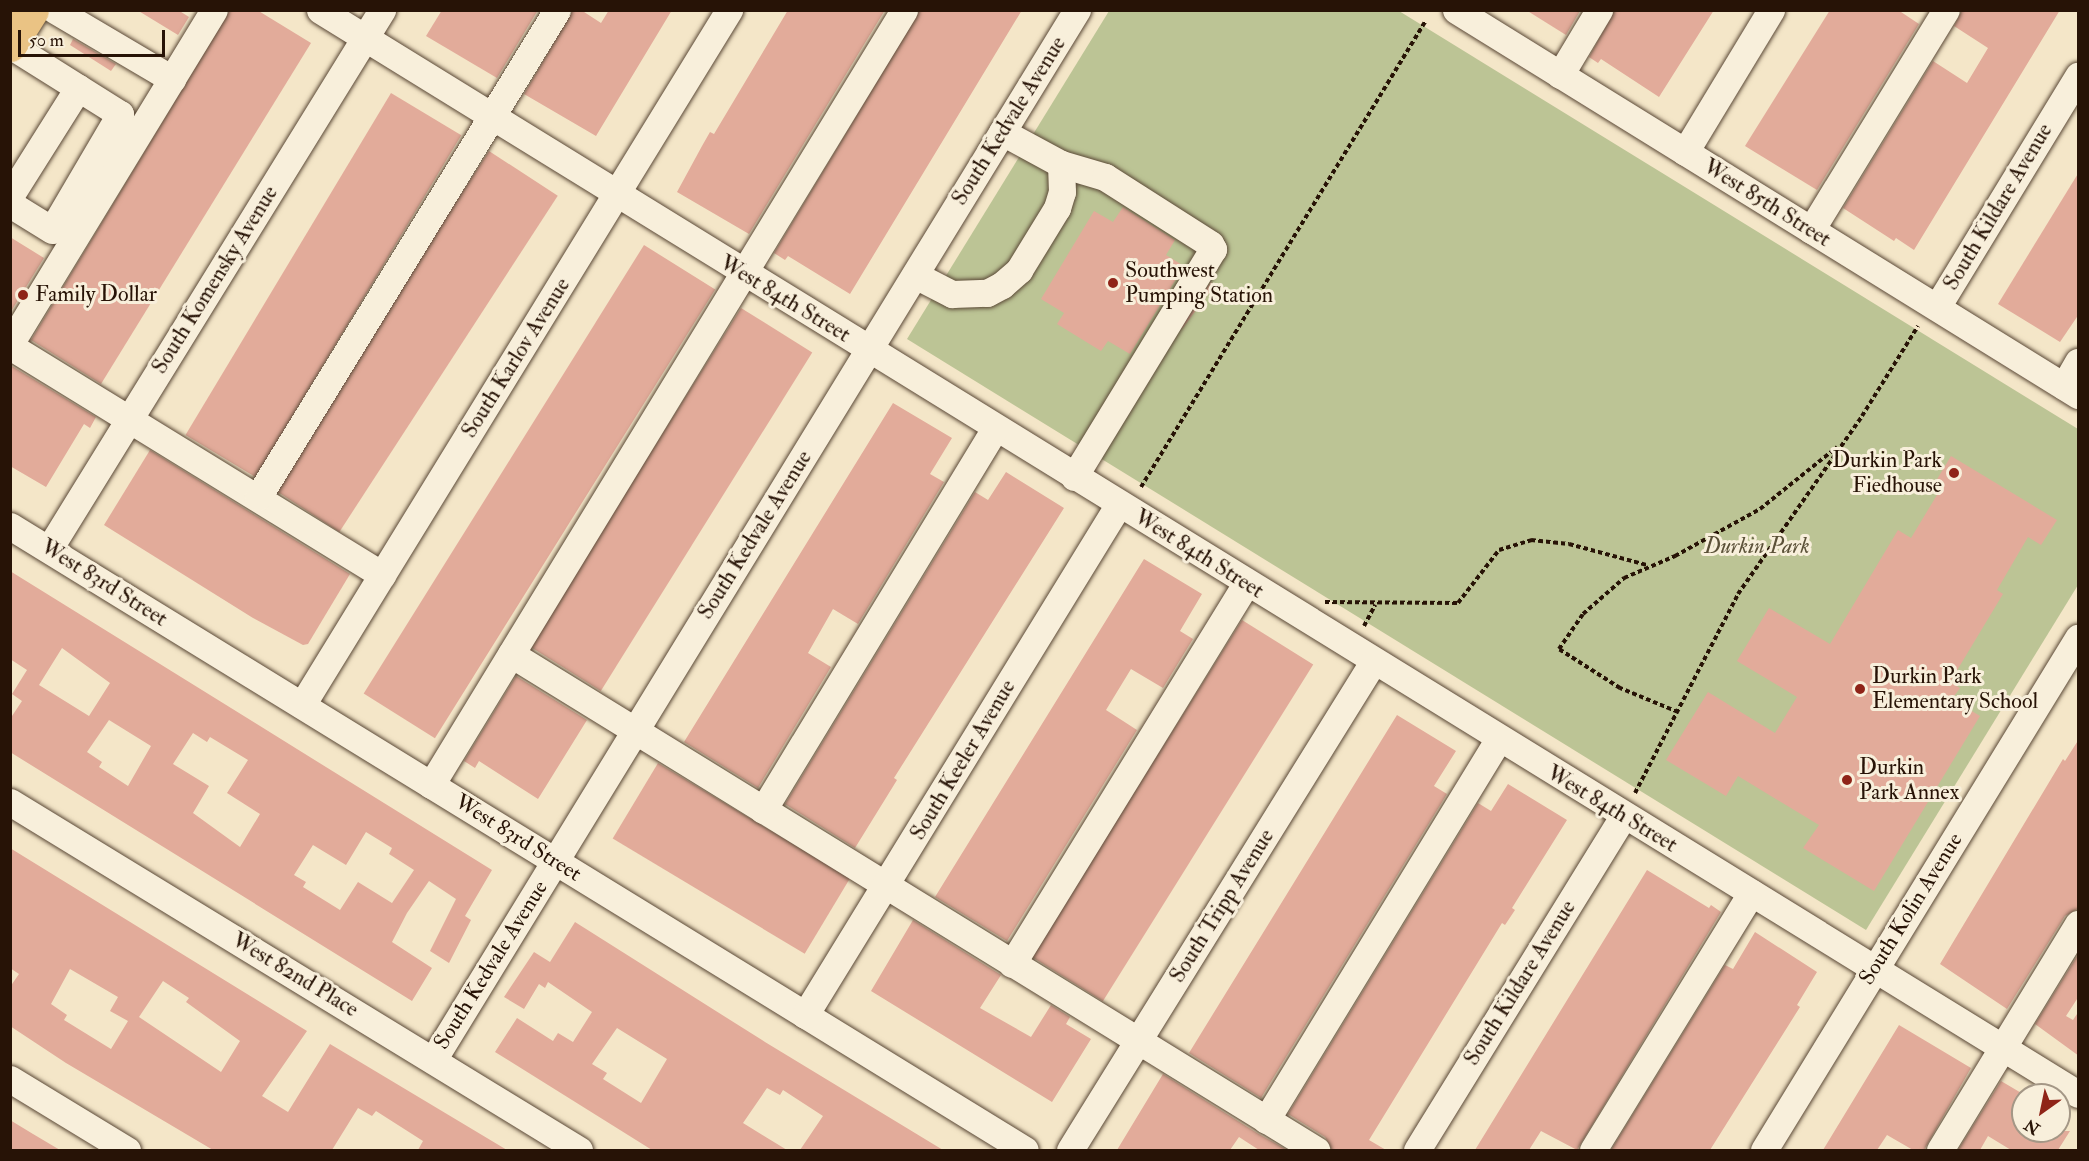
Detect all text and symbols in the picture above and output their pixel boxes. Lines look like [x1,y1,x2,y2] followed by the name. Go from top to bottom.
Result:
[21,18,168,56] scale bar
[29,29,64,52] text: 50 m
[946,32,1072,210] street label: South Kedvale Avenue
[1938,119,2058,295] street label: South Kildare Avenue
[1698,153,1836,253] street label: West 85th Street
[146,181,284,379] street label: South Komensky Avenue
[715,250,855,348] street label: West 84th Street
[1125,257,1273,308] place label: Southwest Pumping Station
[456,273,576,443] street label: South Karlov Avenue
[1106,276,1120,290] marker: Southwest Pumping Station
[35,282,157,308] place label: Family Dollar
[16,288,30,302] marker: Family Dollar
[692,446,818,624] street label: South Kedvale Avenue
[1832,447,1942,499] place label: Durkin Park Fiedhouse
[1947,466,1961,480] marker: Durkin Park Fiedhouse
[1129,504,1269,604] street label: West 84th Street
[36,534,172,632] street label: West 83rd Street
[1704,534,1810,560] park label: Durkin Park
[1872,663,2038,714] place label: Durkin Park Elementary School
[905,675,1021,845] street label: South Keeler Avenue
[1853,682,1867,696] marker: Durkin Park Elementary School
[1859,754,1959,806] place label: Durkin Park Annex
[1542,760,1682,858] street label: West 84th Street
[1840,773,1854,787] marker: Durkin Park Annex
[450,789,586,887] street label: West 83rd Street
[1164,824,1280,988] street label: South Tripp Avenue
[1854,828,1968,990] street label: South Kolin Avenue
[428,876,554,1054] street label: South Kedvale Avenue
[1459,896,1581,1070] street label: South Kildare Avenue
[227,927,363,1023] street label: West 82nd Place
[2011,1083,2071,1143] north arrow
[2021,1114,2044,1139] text: N

